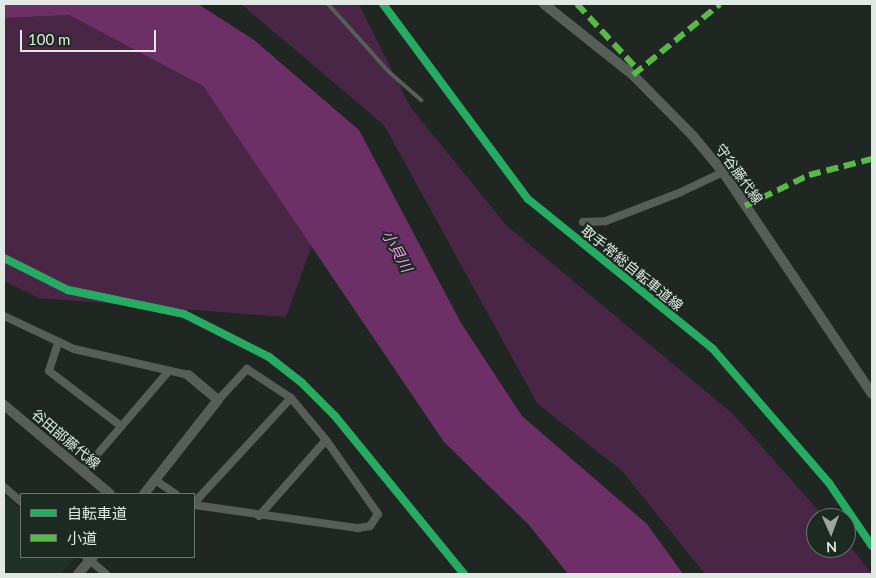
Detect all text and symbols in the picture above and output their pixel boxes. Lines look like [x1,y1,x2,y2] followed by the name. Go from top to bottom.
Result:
[22,20,159,52] scale bar
[28,30,70,48] text: 100 m
[712,141,766,207] street label: 守谷藤代線
[578,222,686,314] street label: 取手常総自転車道線
[378,227,416,275] water label: 小貝川
[28,406,104,472] street label: 谷田部藤代線
[20,493,195,558] legend
[67,504,127,522] text: 自転車道
[806,508,856,558] north arrow
[67,529,97,547] text: 小道
[826,539,837,556] text: N

